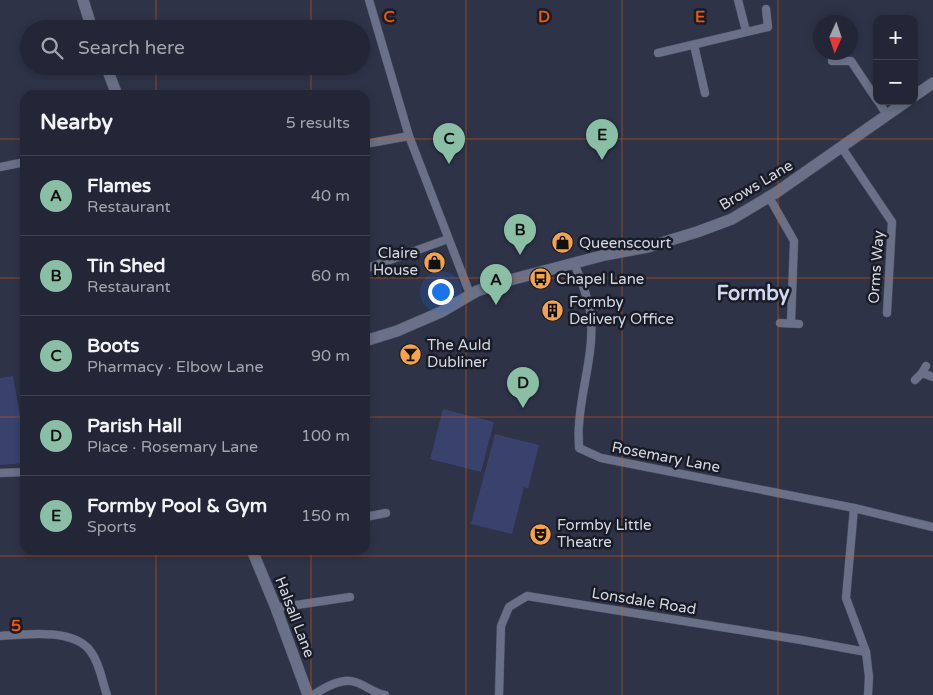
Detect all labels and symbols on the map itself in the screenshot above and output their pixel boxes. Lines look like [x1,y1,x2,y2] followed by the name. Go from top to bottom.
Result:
[383,7,395,27] text: C
[538,7,550,27] text: D
[695,7,705,27] text: E
[813,15,858,60] north arrow
[586,119,618,160] pin: E
[433,123,465,164] pin: C
[716,156,796,214] street label: Brows Lane
[504,214,536,255] pin: B
[864,230,888,304] street label: Orms Way
[551,231,575,255] shop icon: Queenscourt
[579,234,671,252] place label: Queenscourt
[373,244,418,279] place label: Claire House
[422,250,446,274] shop icon: Claire House
[480,264,512,305] pin: A
[528,267,552,291] bus stop icon: Chapel Lane
[556,270,644,288] place label: Chapel Lane
[428,279,454,305] your location
[717,282,790,306] district label: Formby
[569,293,674,328] place label: Formby Delivery Office
[541,299,565,323] building icon: Formby Delivery Office
[427,336,491,371] place label: The Auld Dubliner
[399,342,423,366] bar icon: The Auld Dubliner
[507,367,539,408] pin: D
[610,438,722,476] street label: Rosemary Lane
[557,516,652,551] place label: Formby Little Theatre
[529,522,553,546] theatre icon: Formby Little Theatre
[271,574,319,660] street label: Halsall Lane
[590,584,698,618] street label: Lonsdale Road
[11,616,21,636] text: 5

